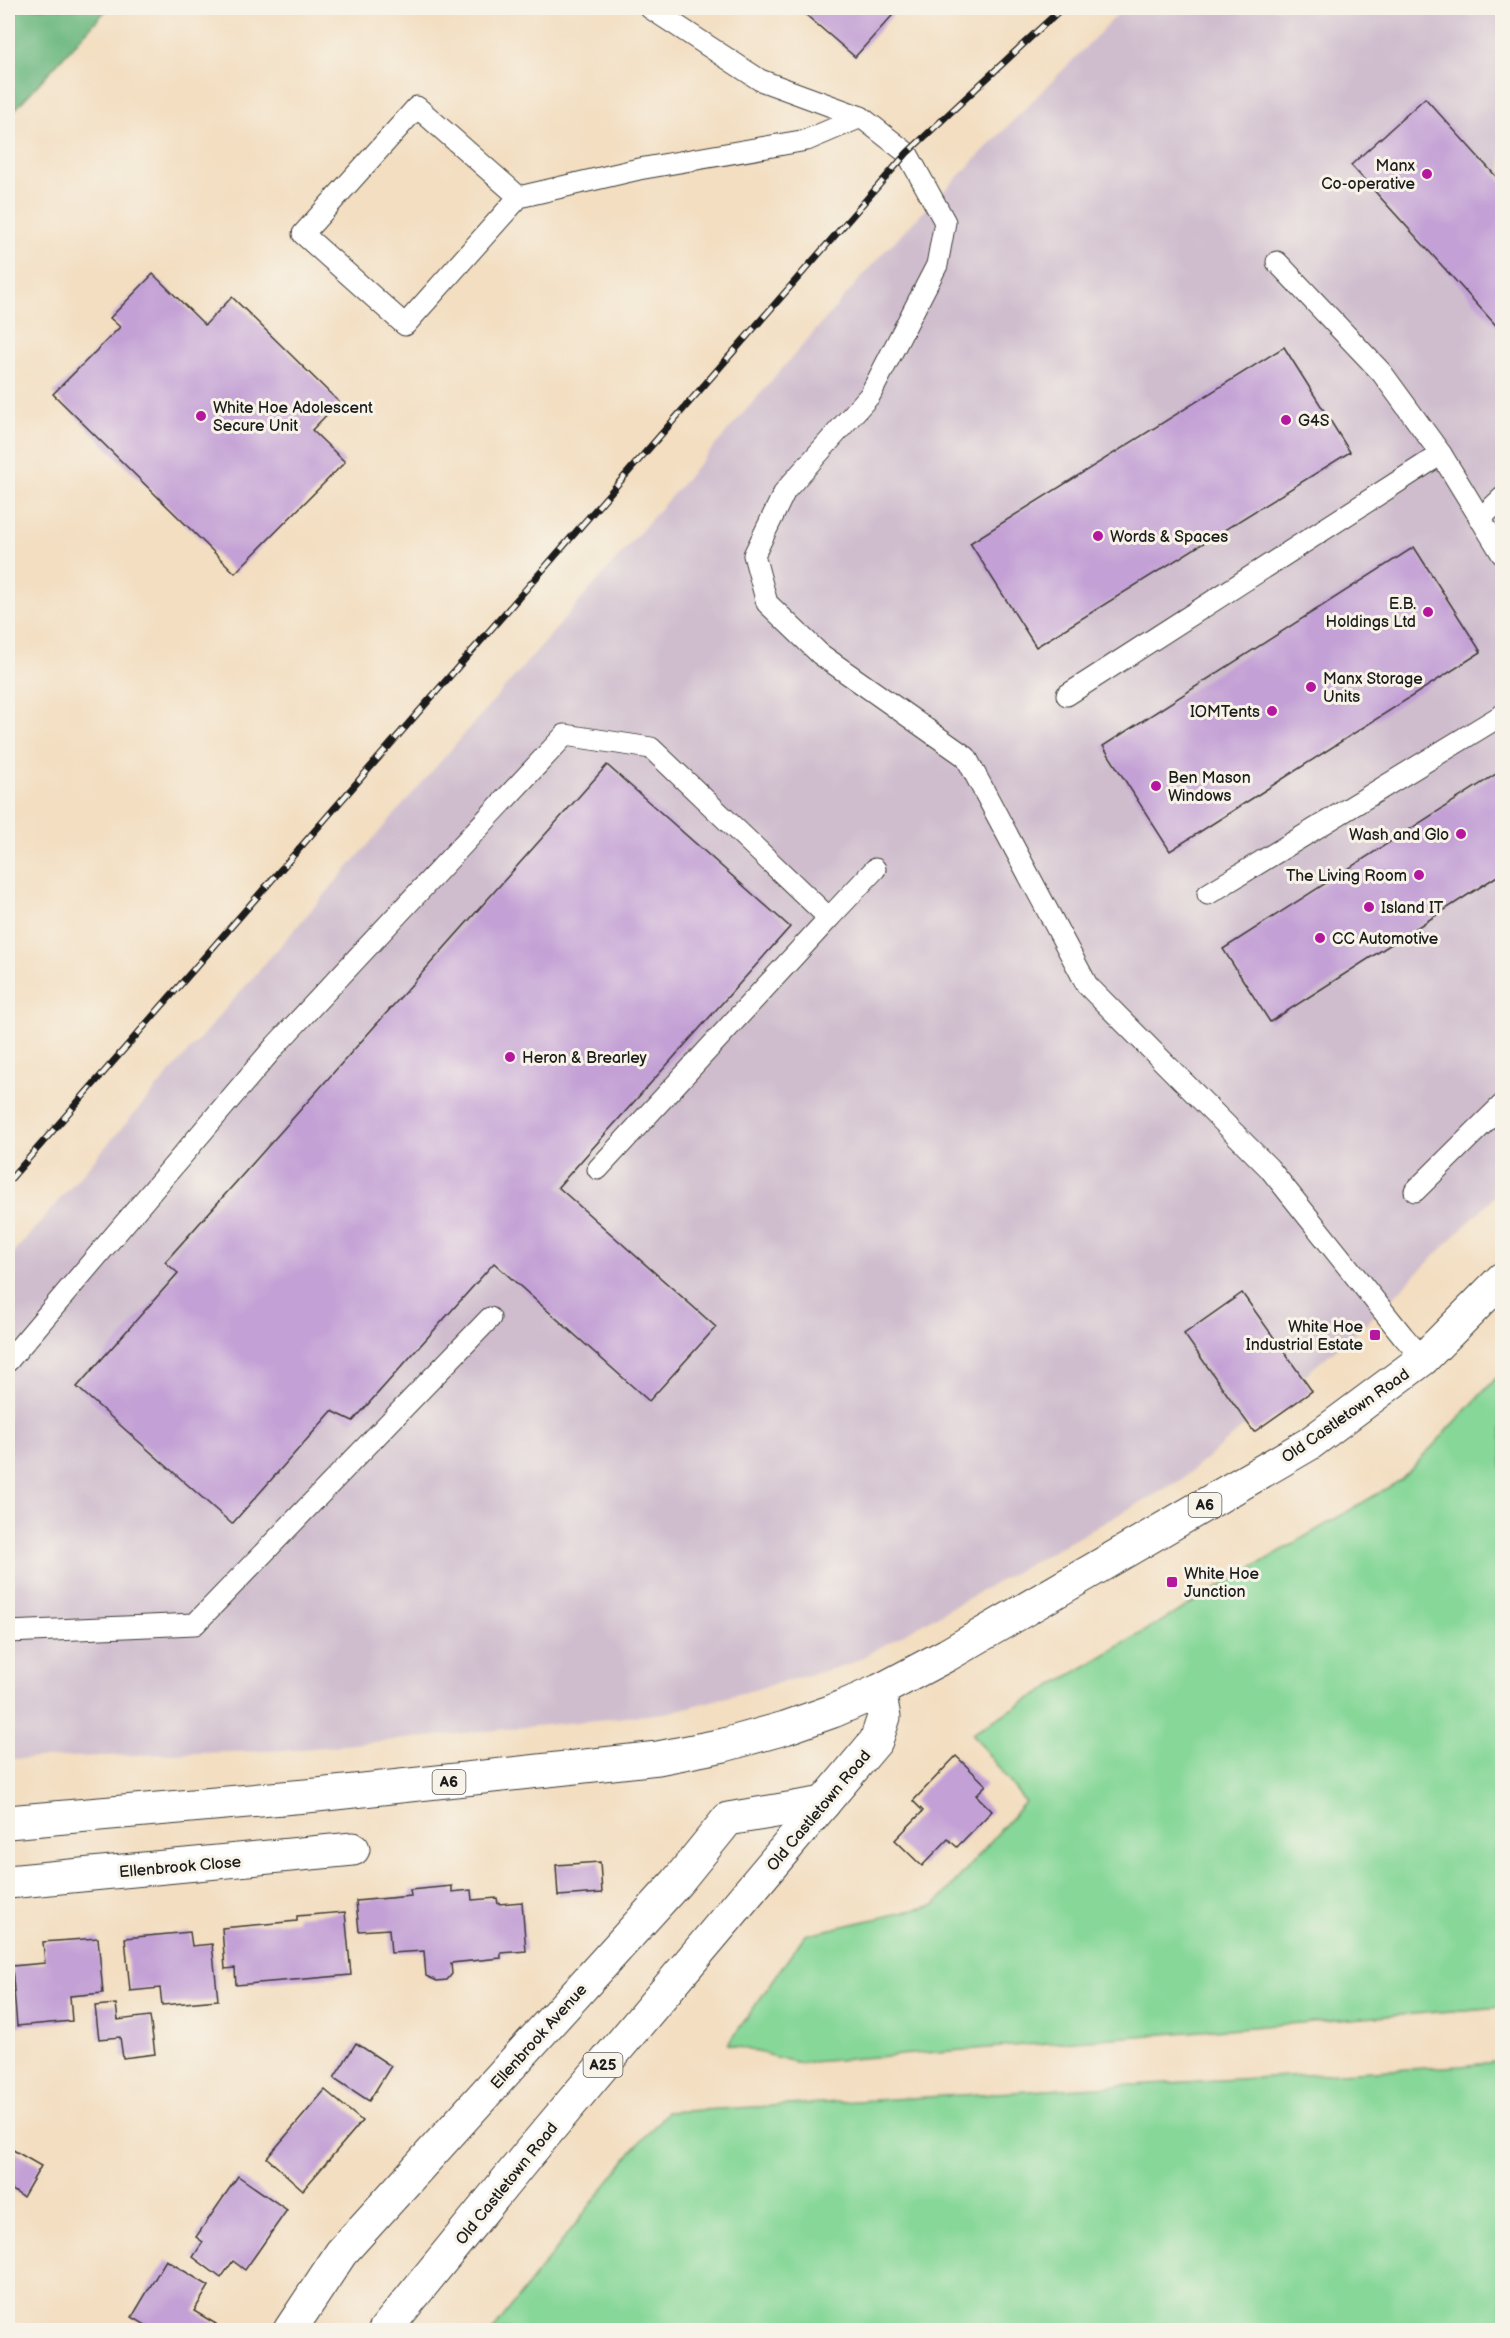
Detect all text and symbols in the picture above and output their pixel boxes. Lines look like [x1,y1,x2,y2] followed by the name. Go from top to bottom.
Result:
[1321,157,1416,194] place label: Manx Co-operative
[1420,167,1434,181] marker: Manx Co-operative
[213,399,373,436] place label: White Hoe Adolescent Secure Unit
[194,409,208,423] marker: White Hoe Adolescent Secure Unit
[1298,412,1329,431] place label: G4S
[1279,413,1293,427] marker: G4S
[1110,528,1228,547] place label: Words & Spaces
[1091,529,1105,543] marker: Words & Spaces
[1326,595,1416,632] place label: E.B. Holdings Ltd
[1421,605,1435,619] marker: E.B. Holdings Ltd
[1323,670,1423,707] place label: Manx Storage Units
[1304,680,1318,694] marker: Manx Storage Units
[1190,703,1260,722] place label: IOMTents
[1265,704,1279,718] marker: IOMTents
[1168,769,1251,806] place label: Ben Mason Windows
[1149,779,1163,793] marker: Ben Mason Windows
[1349,826,1449,845] place label: Wash and Glo
[1454,827,1468,841] marker: Wash and Glo
[1286,867,1407,886] place label: The Living Room
[1412,868,1426,882] marker: The Living Room
[1381,899,1444,918] place label: Island IT
[1362,900,1376,914] marker: Island IT
[1332,930,1439,949] place label: CC Automotive
[1313,931,1327,945] marker: CC Automotive
[522,1049,648,1068] place label: Heron & Brearley
[503,1050,517,1064] marker: Heron & Brearley
[1246,1318,1364,1355] place label: White Hoe Industrial Estate
[1368,1328,1382,1342] marker: White Hoe Industrial Estate
[1278,1365,1413,1467] street label: Old Castletown Road
[1188,1493,1222,1517] road number: A6
[1184,1565,1260,1602] place label: White Hoe Junction
[1165,1575,1179,1589] marker: White Hoe Junction
[763,1747,875,1875] street label: Old Castletown Road
[432,1770,466,1794] road number: A6
[118,1853,242,1882] street label: Ellenbrook Close
[487,1980,592,2093] street label: Ellenbrook Avenue
[584,2053,622,2077] road number: A25
[452,2119,562,2249] street label: Old Castletown Road

